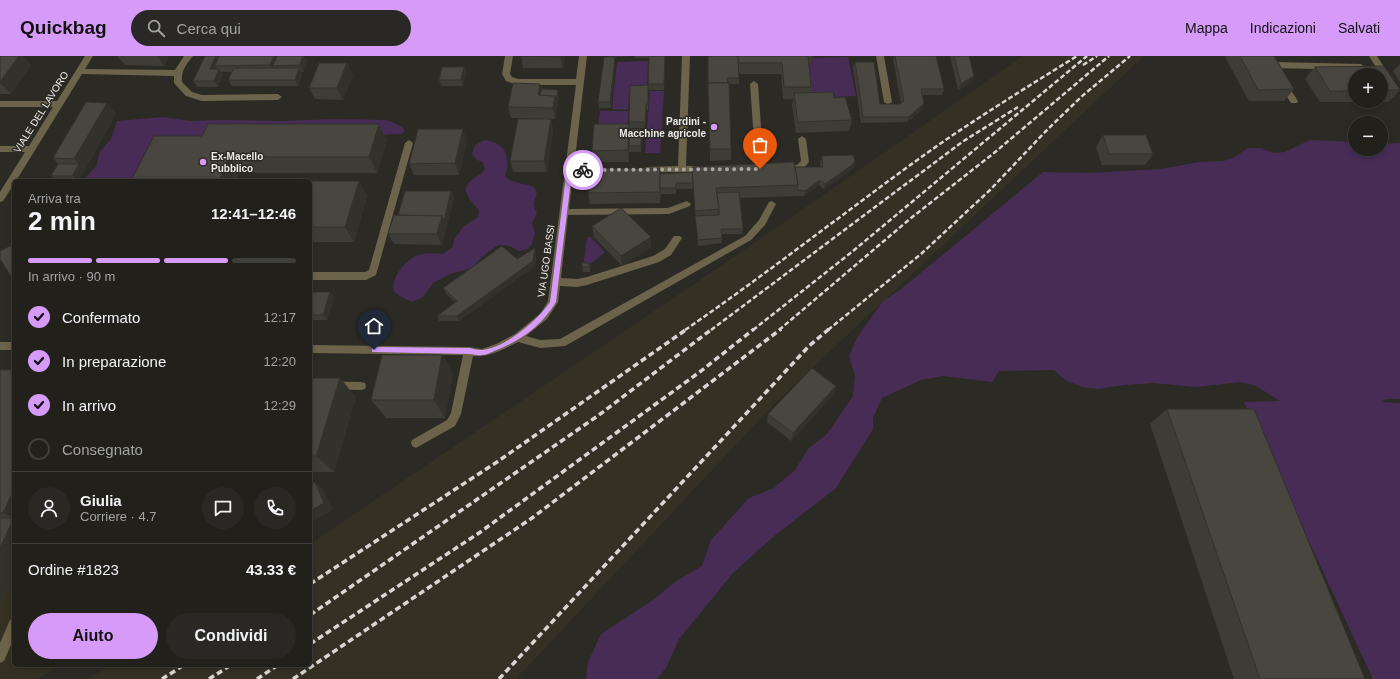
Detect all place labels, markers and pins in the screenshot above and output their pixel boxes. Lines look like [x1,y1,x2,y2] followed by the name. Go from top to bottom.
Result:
[619,116,706,139] place label: Pardini - Macchine agricole
[709,122,719,132] marker: Pardini - Macchine agricole
[743,128,777,169] pin
[211,151,263,174] place label: Ex-Macello Pubblico
[198,157,208,167] marker: Ex-Macello Pubblico
[357,309,391,350] pin

